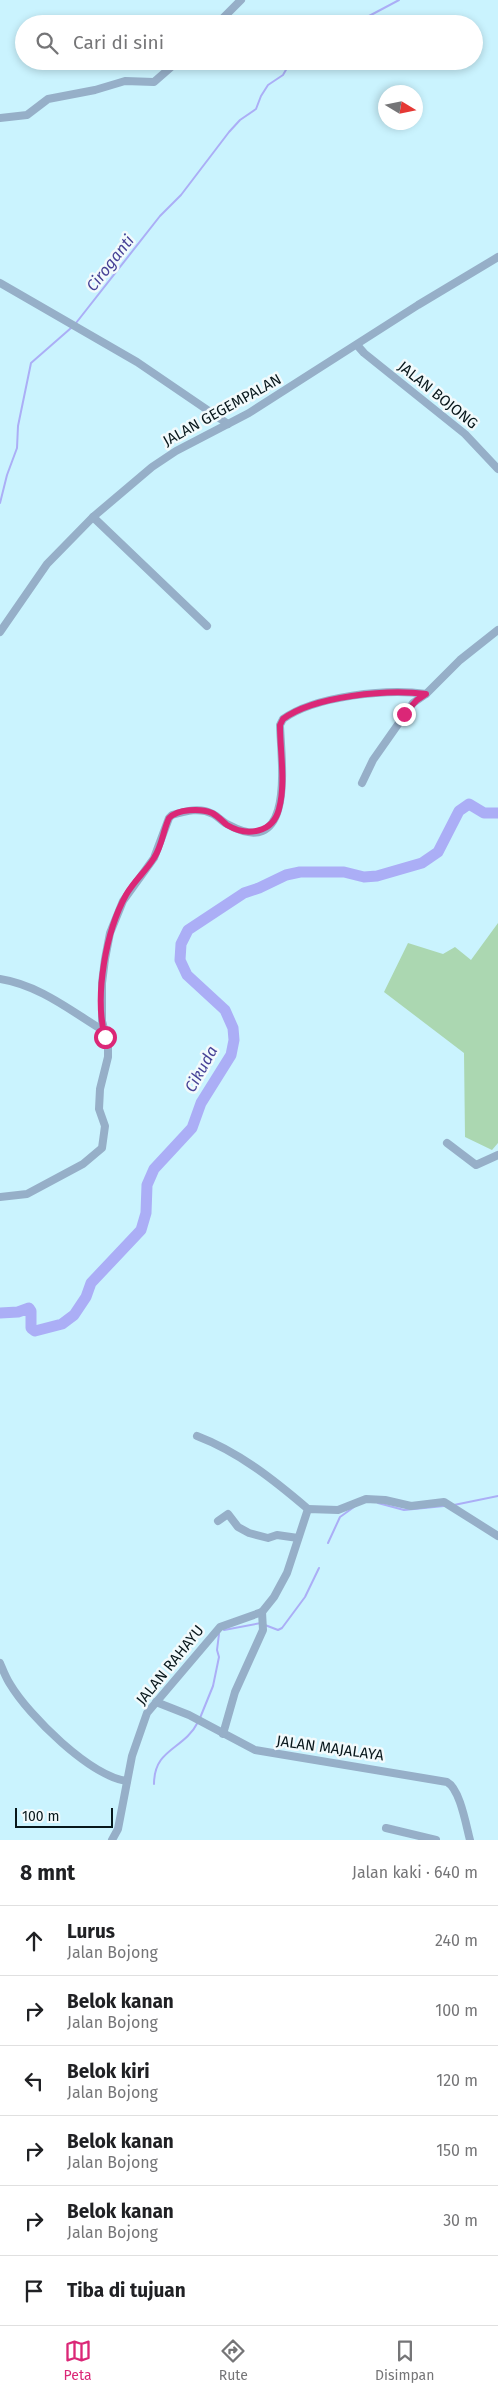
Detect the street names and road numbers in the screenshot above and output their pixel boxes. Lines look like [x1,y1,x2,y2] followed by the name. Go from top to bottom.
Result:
[394,357,482,433] street label: JALAN BOJONG
[160,370,284,450] street label: JALAN GEGEMPALAN
[132,1621,208,1709] street label: JALAN RAHAYU
[275,1732,385,1765] street label: JALAN MAJALAYA

